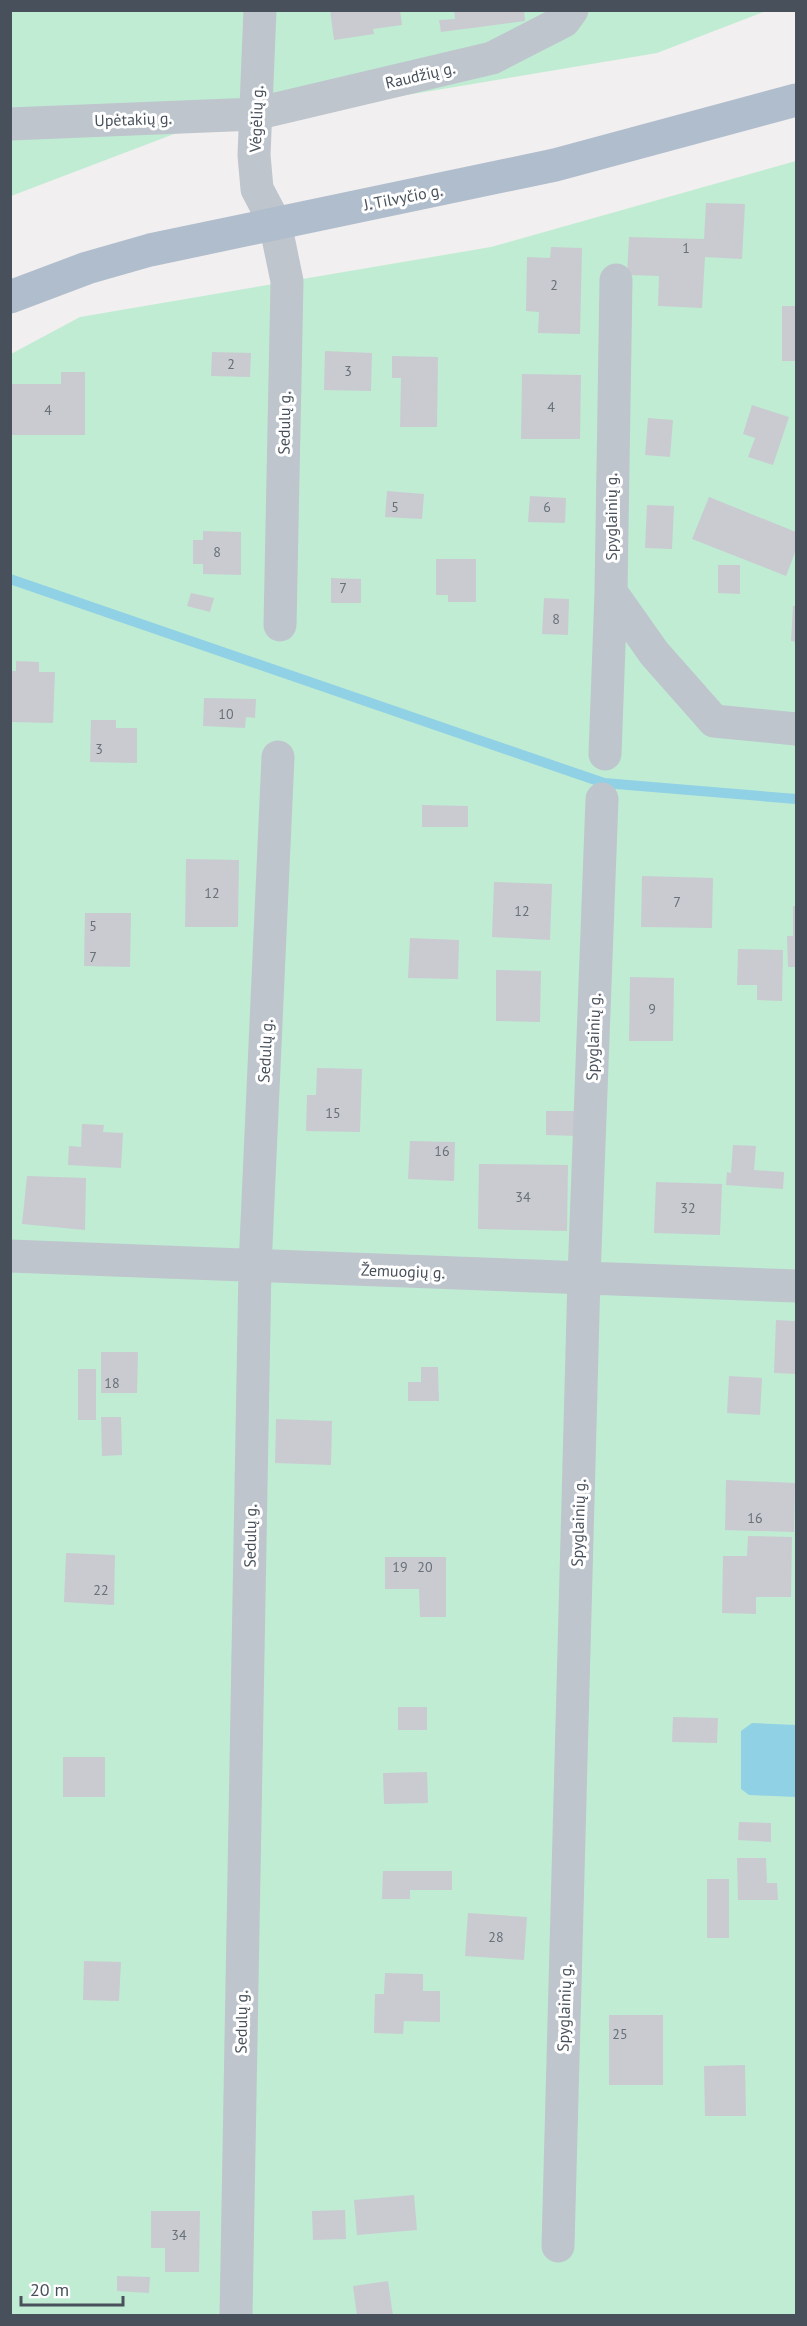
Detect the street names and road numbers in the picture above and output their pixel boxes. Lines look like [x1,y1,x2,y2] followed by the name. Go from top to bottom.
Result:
[383,57,457,93] street label: Raudžių g.
[245,85,267,154] street label: Vėgėlių g.
[94,108,172,130] street label: Upėtakių g.
[361,180,444,215] street label: J. Tilvyčio g.
[273,391,295,455] street label: Sedulų g.
[601,473,621,561] street label: Spyglainių g.
[581,993,605,1081] street label: Spyglainių g.
[253,1019,277,1083] street label: Sedulų g.
[361,1260,445,1282] street label: Žemuogių g.
[566,1479,590,1567] street label: Spyglainių g.
[239,1504,261,1568] street label: Sedulų g.
[552,1964,576,2052] street label: Spyglainių g.
[230,1990,252,2054] street label: Sedulų g.

